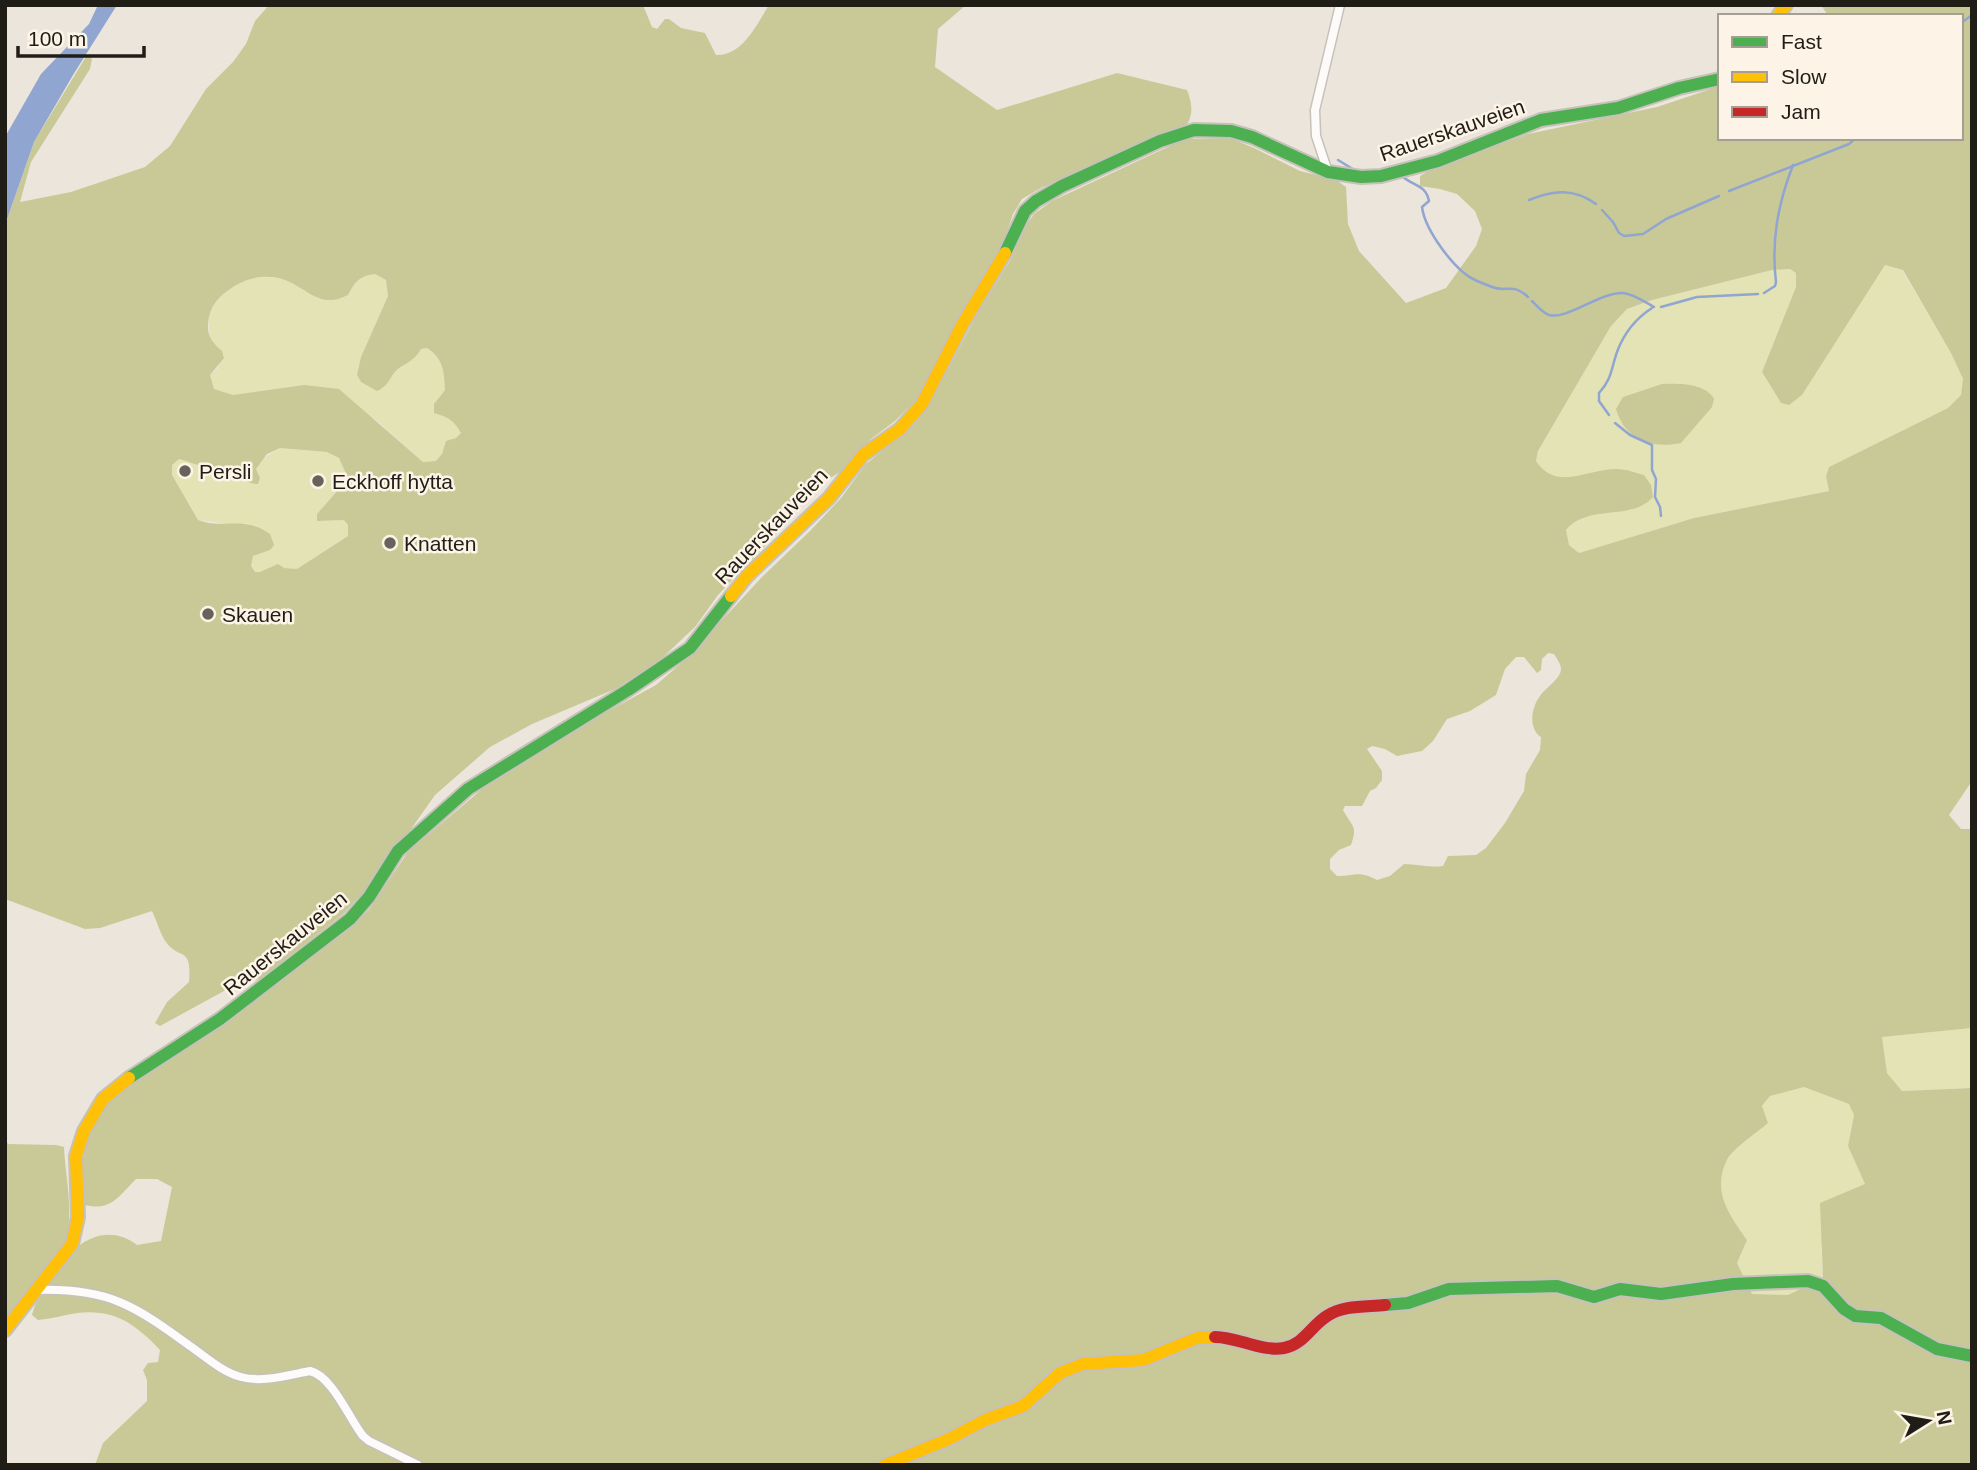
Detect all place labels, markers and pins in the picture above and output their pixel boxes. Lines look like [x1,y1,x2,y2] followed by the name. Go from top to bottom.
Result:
[199,460,252,483] place label: Persli
[177,463,193,479] marker: Persli
[332,470,453,493] place label: Eckhoff hytta
[310,473,326,489] marker: Eckhoff hytta
[404,532,476,555] place label: Knatten
[382,535,398,551] marker: Knatten
[222,603,293,626] place label: Skauen
[200,606,216,622] marker: Skauen

